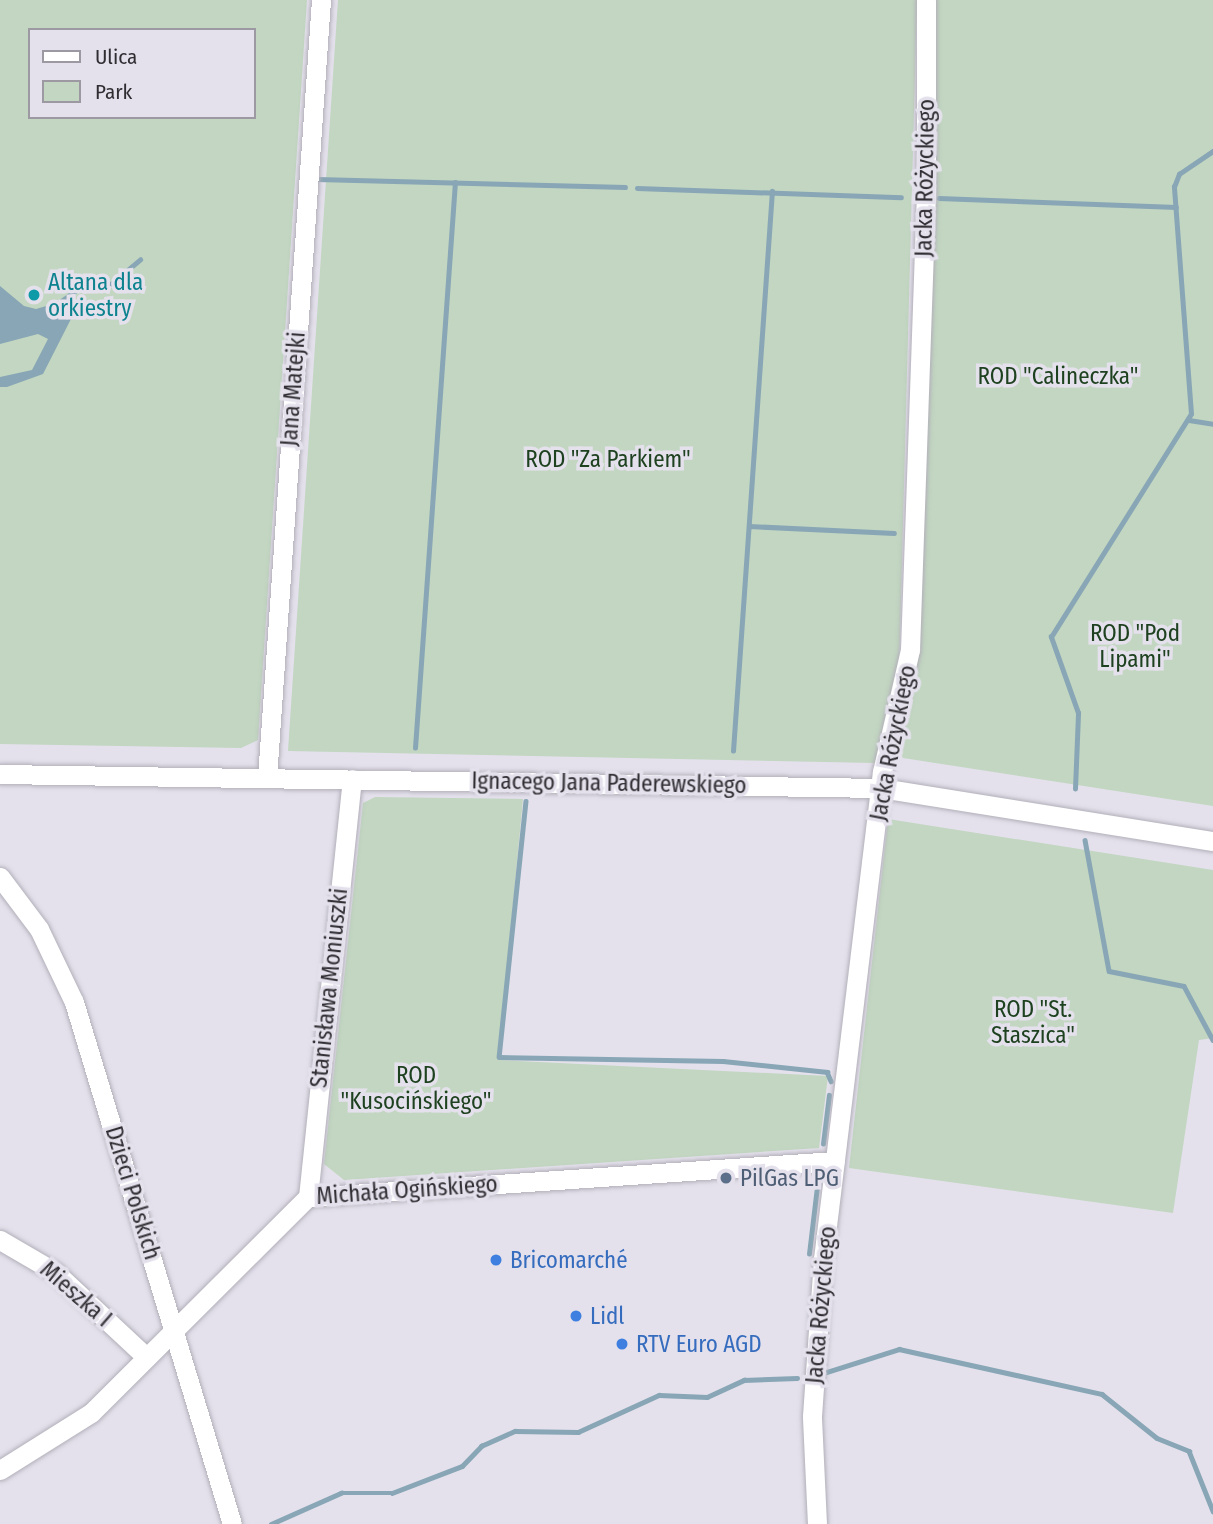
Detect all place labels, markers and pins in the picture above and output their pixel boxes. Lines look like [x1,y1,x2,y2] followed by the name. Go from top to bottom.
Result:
[48,268,143,322] place label: Altana dla orkiestry
[26,287,42,303] marker: Altana dla orkiestry
[740,1164,839,1192] place label: PilGas LPG
[718,1170,734,1186] marker: PilGas LPG
[510,1246,628,1274] place label: Bricomarché
[488,1252,504,1268] marker: Bricomarché
[590,1302,624,1330] place label: Lidl
[568,1308,584,1324] marker: Lidl
[636,1330,762,1358] place label: RTV Euro AGD
[614,1336,630,1352] marker: RTV Euro AGD

